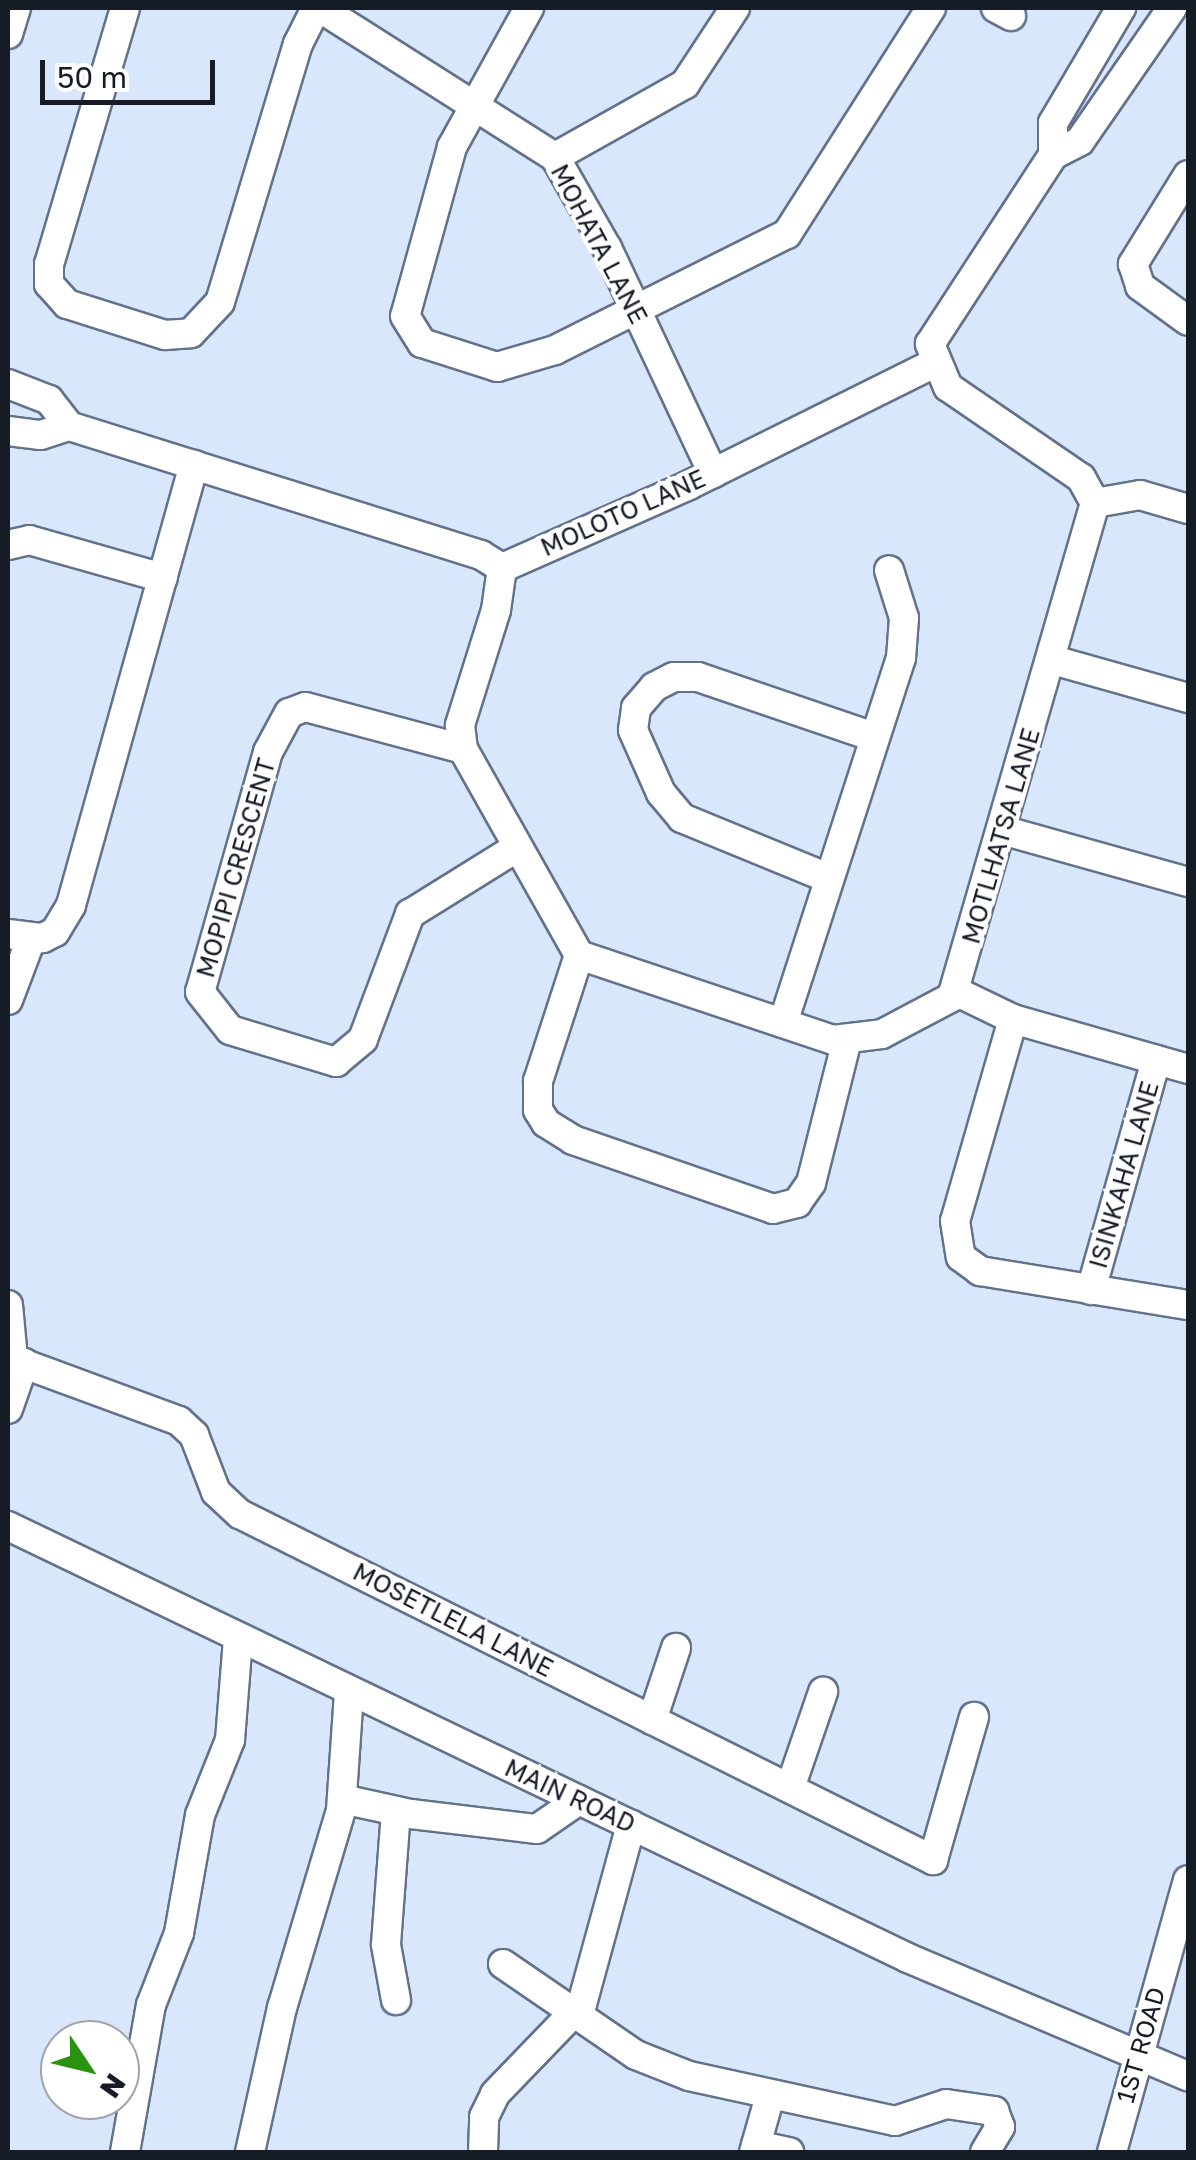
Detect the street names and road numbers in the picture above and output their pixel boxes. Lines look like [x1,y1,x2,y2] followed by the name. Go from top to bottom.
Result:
[544,159,654,329] street label: MOHATA LANE
[536,463,710,563] street label: MOLOTO LANE
[956,725,1046,947] street label: MOTLHATSA LANE
[190,755,282,981] street label: MOPIPI CRESCENT
[1083,1078,1165,1272] street label: ISINKAHA LANE
[348,1557,558,1683] street label: MOSETLELA LANE
[500,1753,640,1839] street label: MAIN ROAD
[1110,1984,1172,2106] street label: 1ST ROAD

